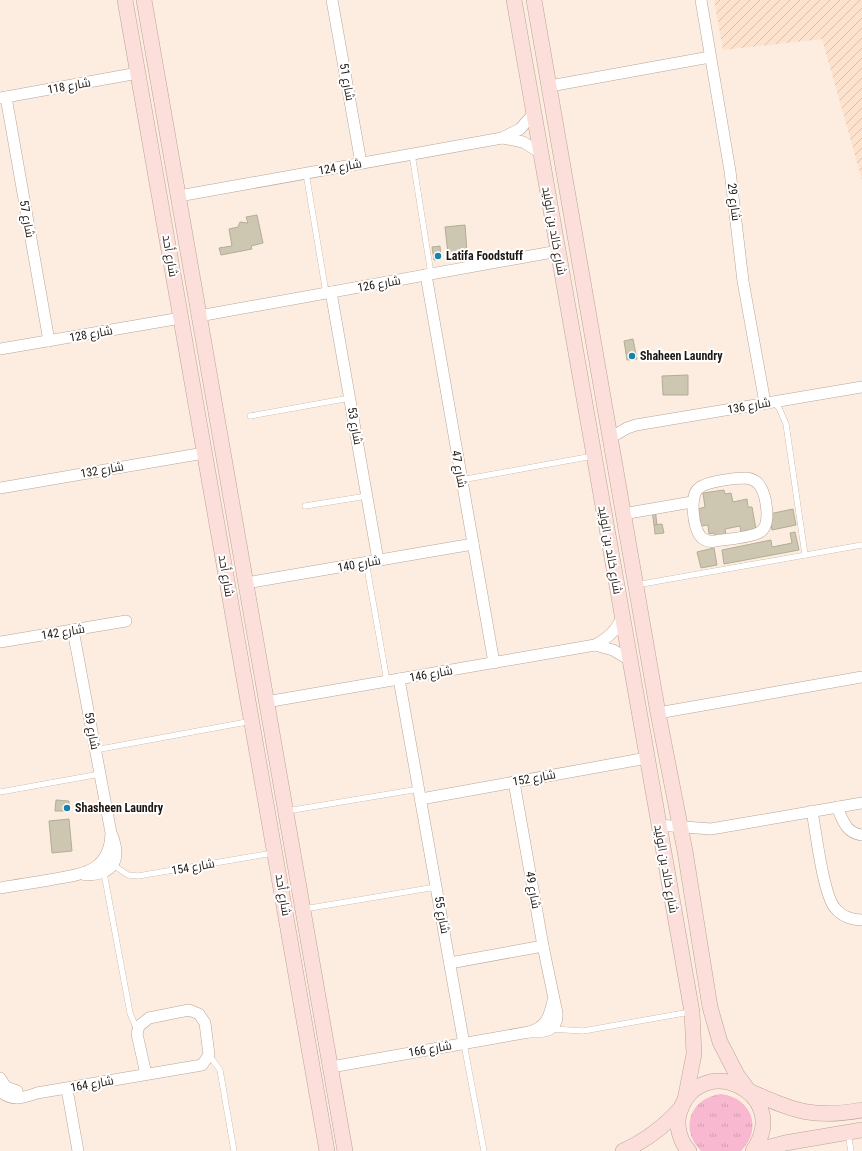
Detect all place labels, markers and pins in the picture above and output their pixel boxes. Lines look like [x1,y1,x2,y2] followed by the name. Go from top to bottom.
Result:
[446,249,523,263] place label: Latifa Foodstuff
[433,251,443,261] marker: Latifa Foodstuff
[640,349,723,363] place label: Shaheen Laundry
[627,351,637,361] marker: Shaheen Laundry
[75,801,164,815] place label: Shasheen Laundry
[62,803,72,813] marker: Shasheen Laundry

